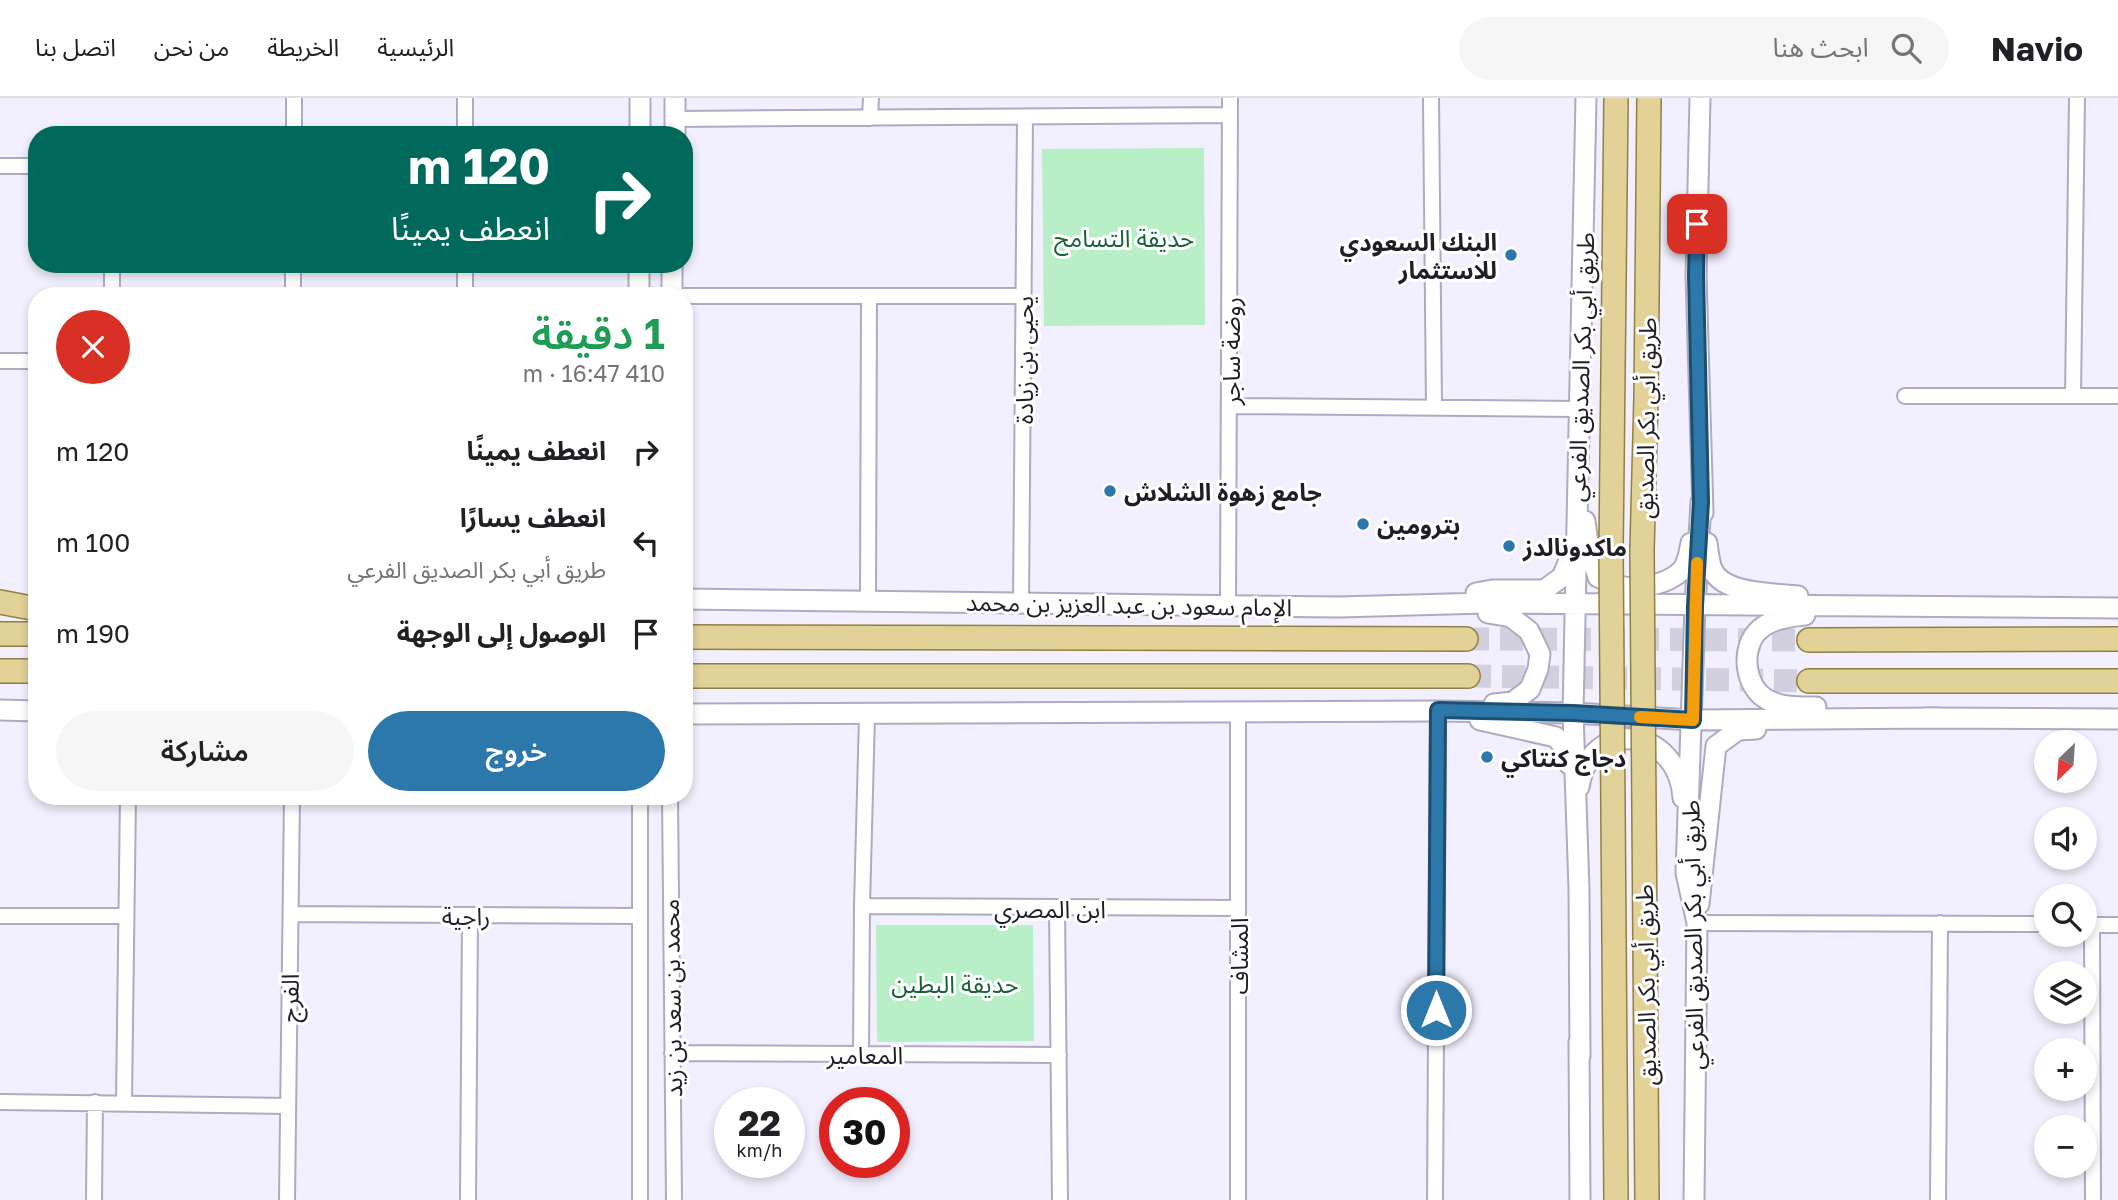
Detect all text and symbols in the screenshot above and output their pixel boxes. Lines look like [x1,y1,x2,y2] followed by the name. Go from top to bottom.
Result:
[1459,17,1949,80] search box
[1887,29,1925,67] icon: search
[1991,29,2083,68] text: Navio
[35,32,116,61] text: اتصل بنا
[154,32,229,61] text: من نحن
[267,32,339,61] text: الخريطة
[377,32,454,61] text: الرئيسية
[1773,32,1869,63] text: ابحث هنا
[408,136,550,195] text: 120 m
[574,154,665,245] icon: right
[1667,194,1727,254] pin
[1678,205,1716,243] icon: arrive
[391,209,550,247] text: انعطف يمينًا
[1054,223,1194,256] park label: حديقة التسامح
[1339,227,1497,285] place label: البنك السعودي للاستثمار
[1561,232,1605,503] street label: طريق أبي بكر الصديق الفرعي
[1503,247,1519,263] marker: البنك السعودي للاستثمار
[1009,296,1039,424] street label: يحيى بن زيادة
[1216,297,1246,406] street label: روضة ساجر
[531,308,665,358] text: 1 دقيقة
[56,310,130,384] button: close
[1629,317,1667,519] street label: طريق أبي بكر الصديق
[523,359,665,387] text: 410 m · 16:47
[627,433,665,471] icon: right
[467,435,606,466] text: انعطف يمينًا
[56,436,129,467] text: 120 m
[1124,477,1322,511] place label: جامع زهوة الشلاش
[1102,483,1118,499] marker: جامع زهوة الشلاش
[460,502,606,533] text: انعطف يسارًا
[1377,510,1460,540] place label: بترومين
[1355,516,1371,532] marker: بترومين
[627,524,665,562] icon: left
[56,527,130,558] text: 100 m
[1522,532,1627,562] place label: ماكدونالدز
[1501,538,1517,554] marker: ماكدونالدز
[347,555,606,583] text: طريق أبي بكر الصديق الفرعي
[965,587,1292,626] street label: الإمام سعود بن عبد العزيز بن محمد
[627,615,665,653] icon: arrive
[397,617,606,648] text: الوصول إلى الوجهة
[56,618,130,649] text: 190 m
[56,711,354,791] button: مشاركة
[368,711,665,791] button: خروج
[2034,730,2096,793] north arrow
[2034,730,2097,1178] map controls
[1501,743,1626,778] place label: دجاج كنتاكي
[1479,749,1495,765] marker: دجاج كنتاكي
[1675,800,1714,1070] street label: طريق أبي بكر الصديق الفرعي
[2034,807,2097,870] button: sound
[1629,884,1667,1086] street label: طريق أبي بكر الصديق
[2034,884,2097,947] button: search
[994,894,1106,928] street label: ابن المصري
[655,898,688,1098] street label: محمد بن سعد بن زيد
[442,901,490,931] street label: راجية
[1224,918,1253,994] street label: المشاف
[2034,961,2097,1024] button: layers
[891,969,1019,998] park label: حديقة البطين
[274,973,308,1023] street label: الفرج
[1399,973,1473,1047] position arrow
[2034,1038,2097,1101] button: +
[826,1040,903,1070] street label: المعامير
[819,1087,910,1178] speed limit sign: 30
[738,1102,781,1144] text: 22
[2034,1115,2097,1178] button: −
[737,1139,782,1161] text: km/h

